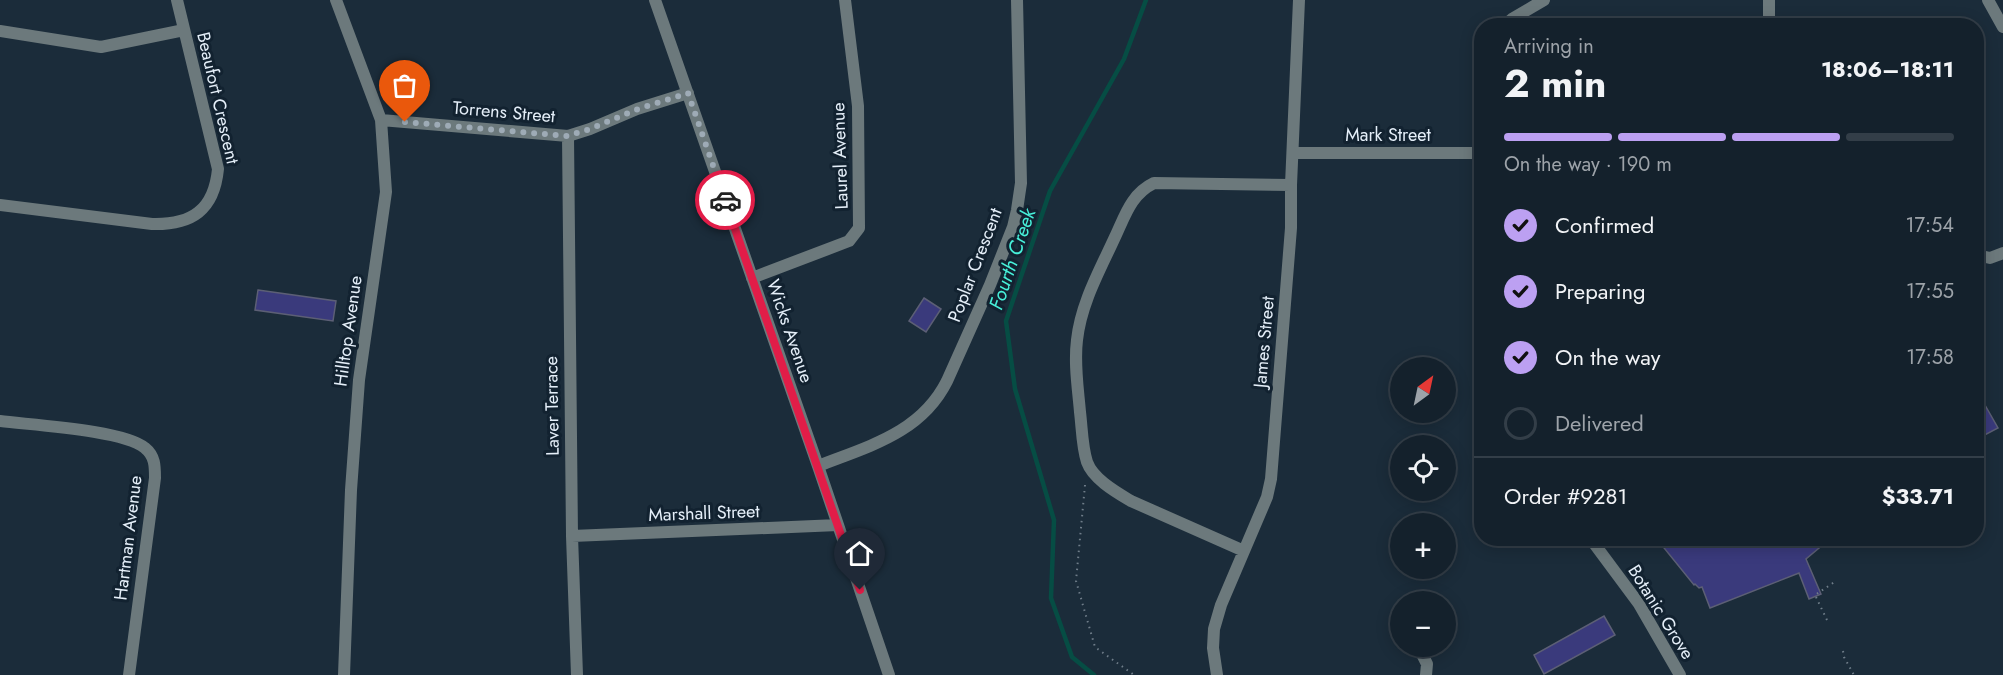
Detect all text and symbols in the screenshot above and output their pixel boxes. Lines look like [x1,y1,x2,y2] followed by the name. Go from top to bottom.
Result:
[190,29,246,167] street label: Beaufort Crescent
[1504,32,1594,61] text: Arriving in
[1821,53,1954,85] text: 18:06–18:11
[1504,55,1606,112] text: 2 min
[379,60,430,122] pin
[388,69,421,102] icon: bag
[452,95,557,129] street label: Torrens Street
[825,102,855,210] street label: Laurel Avenue
[1345,122,1432,148] street label: Mark Street
[1504,150,1672,179] text: On the way · 190 m
[695,170,755,230] courier
[709,184,742,217] icon: car
[982,203,1044,314] water label: Fourth Creek
[941,204,1009,326] street label: Poplar Crescent
[1504,209,1537,242] icon: check
[1555,209,1654,241] text: Confirmed
[1906,211,1954,240] text: 17:54
[327,274,369,388] street label: Hilltop Avenue
[1504,275,1537,308] icon: check
[1555,275,1646,307] text: Preparing
[760,276,820,386] street label: Wicks Avenue
[1906,277,1954,306] text: 17:55
[1247,294,1281,391] street label: James Street
[1504,341,1537,374] icon: check
[1555,341,1660,373] text: On the way
[1906,343,1954,372] text: 17:58
[538,356,566,456] street label: Laver Terrace
[1390,357,1456,423] north arrow
[1390,357,1456,657] map controls
[1555,407,1644,439] text: Delivered
[1390,435,1456,501] button: locate
[107,474,149,602] street label: Hartman Avenue
[1504,480,1627,512] text: Order #9281
[1882,480,1954,512] text: $33.71
[648,498,761,528] street label: Marshall Street
[1390,513,1456,579] button: +
[834,528,885,590] pin
[843,537,876,570] icon: home
[1622,560,1700,664] street label: Botanic Grove
[1390,591,1456,657] button: −

